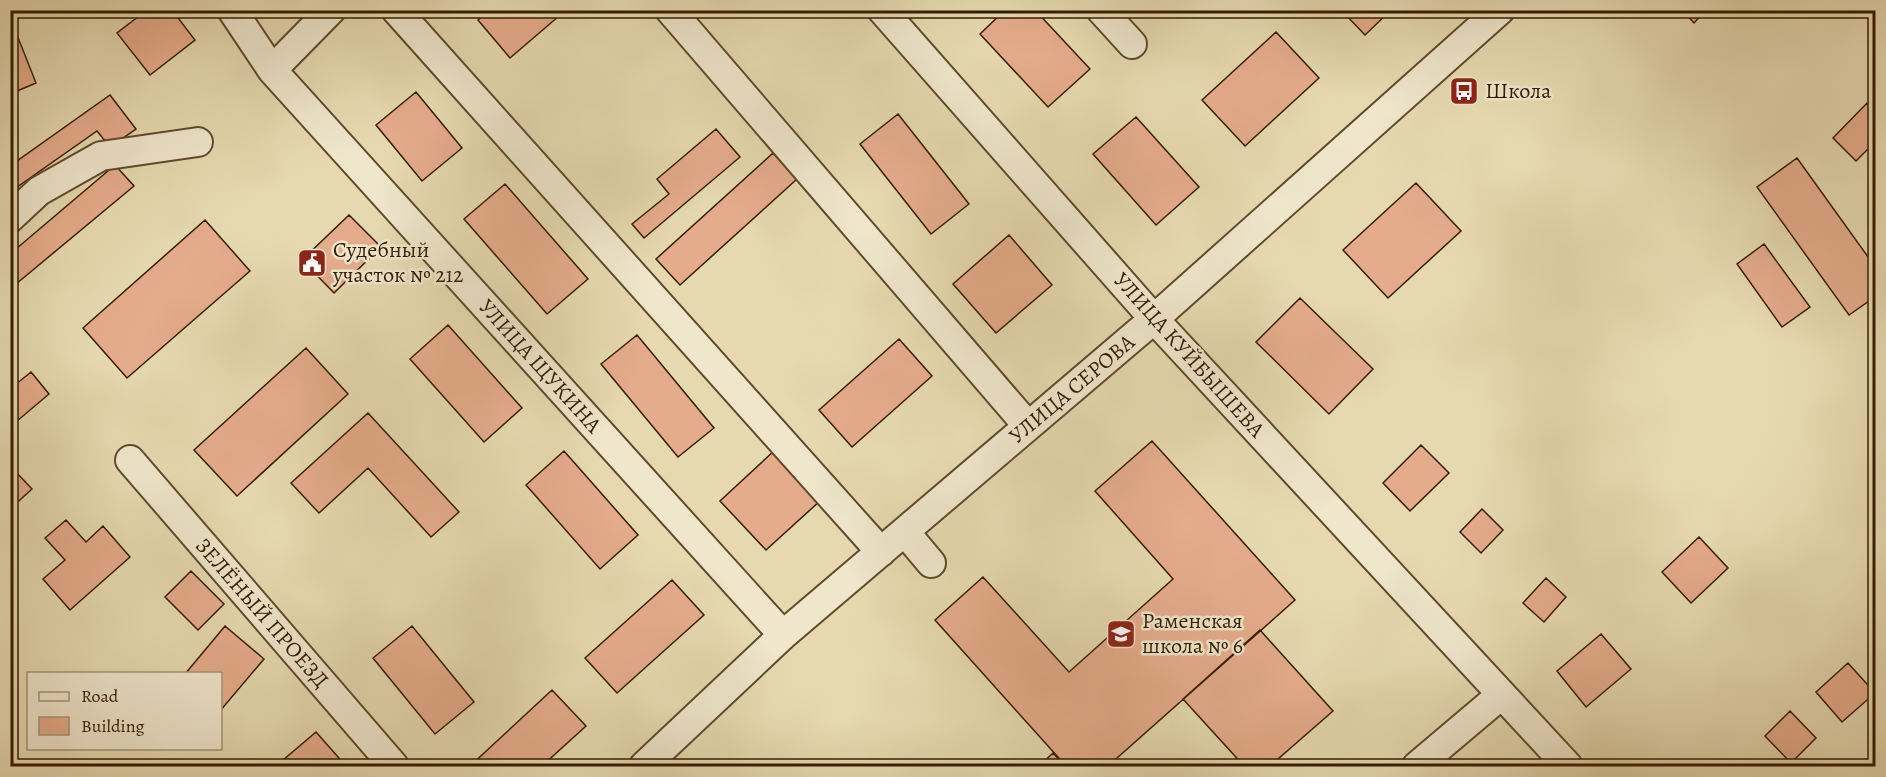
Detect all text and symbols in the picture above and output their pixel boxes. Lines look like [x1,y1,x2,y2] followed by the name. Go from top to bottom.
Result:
[1448,75,1480,107] bus stop icon: Школа
[1485,76,1552,106] place label: Школа
[332,235,464,290] place label: Судебный участок № 212
[296,247,328,279] public building icon: Судебный участок № 212
[1107,266,1272,445] street label: УЛИЦА КУЙБЫШЕВА
[472,292,609,440] street label: УЛИЦА ЩУКИНА
[1003,327,1142,451] street label: УЛИЦА СЕРОВА
[188,532,336,694] street label: ЗЕЛЁНЫЙ ПРОЕЗД
[1142,606,1243,661] place label: Раменская школа № 6
[1105,618,1137,650] school or university icon: Раменская школа № 6
[27,672,222,750] legend
[81,684,119,708] text: Road
[81,714,145,738] text: Building

